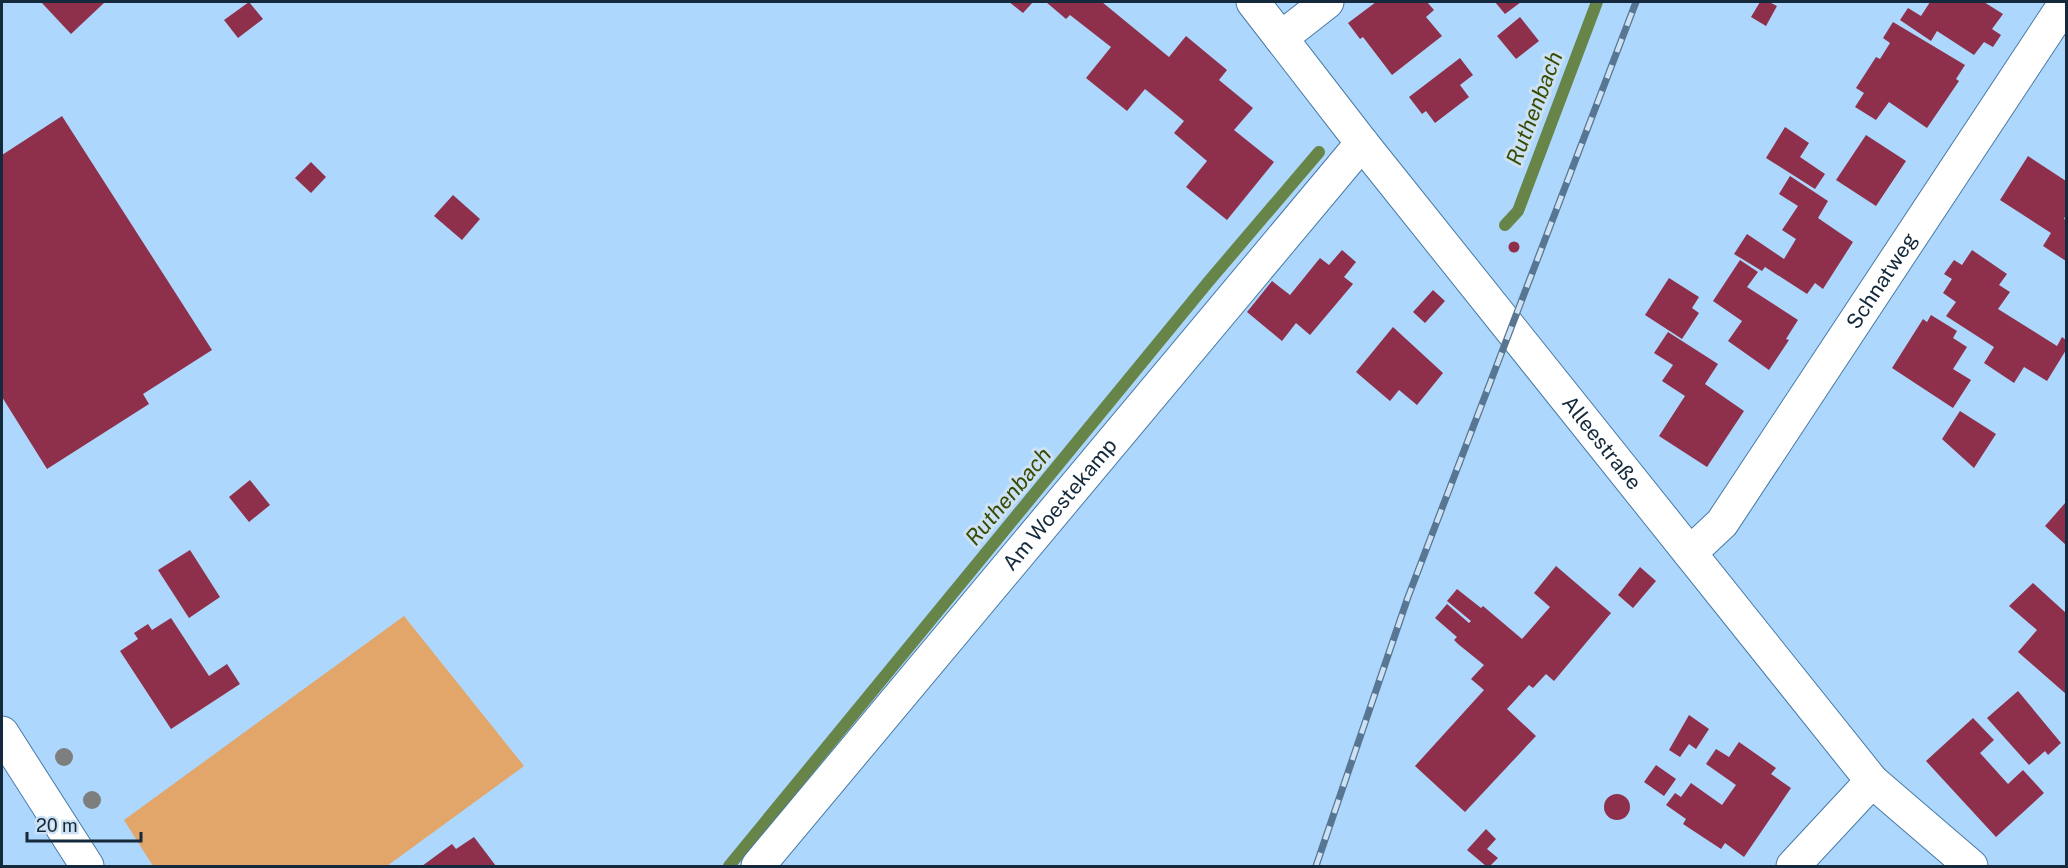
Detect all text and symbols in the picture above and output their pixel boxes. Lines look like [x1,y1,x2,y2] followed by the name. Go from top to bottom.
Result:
[1500,48,1568,168] water label: Ruthenbach
[1841,228,1922,333] street label: Schnatweg
[1557,391,1647,494] street label: Alleestraße
[997,433,1122,575] street label: Am Woestekamp
[960,442,1056,550] water label: Ruthenbach
[27,805,141,843] scale bar
[36,815,78,836] text: 20 m

